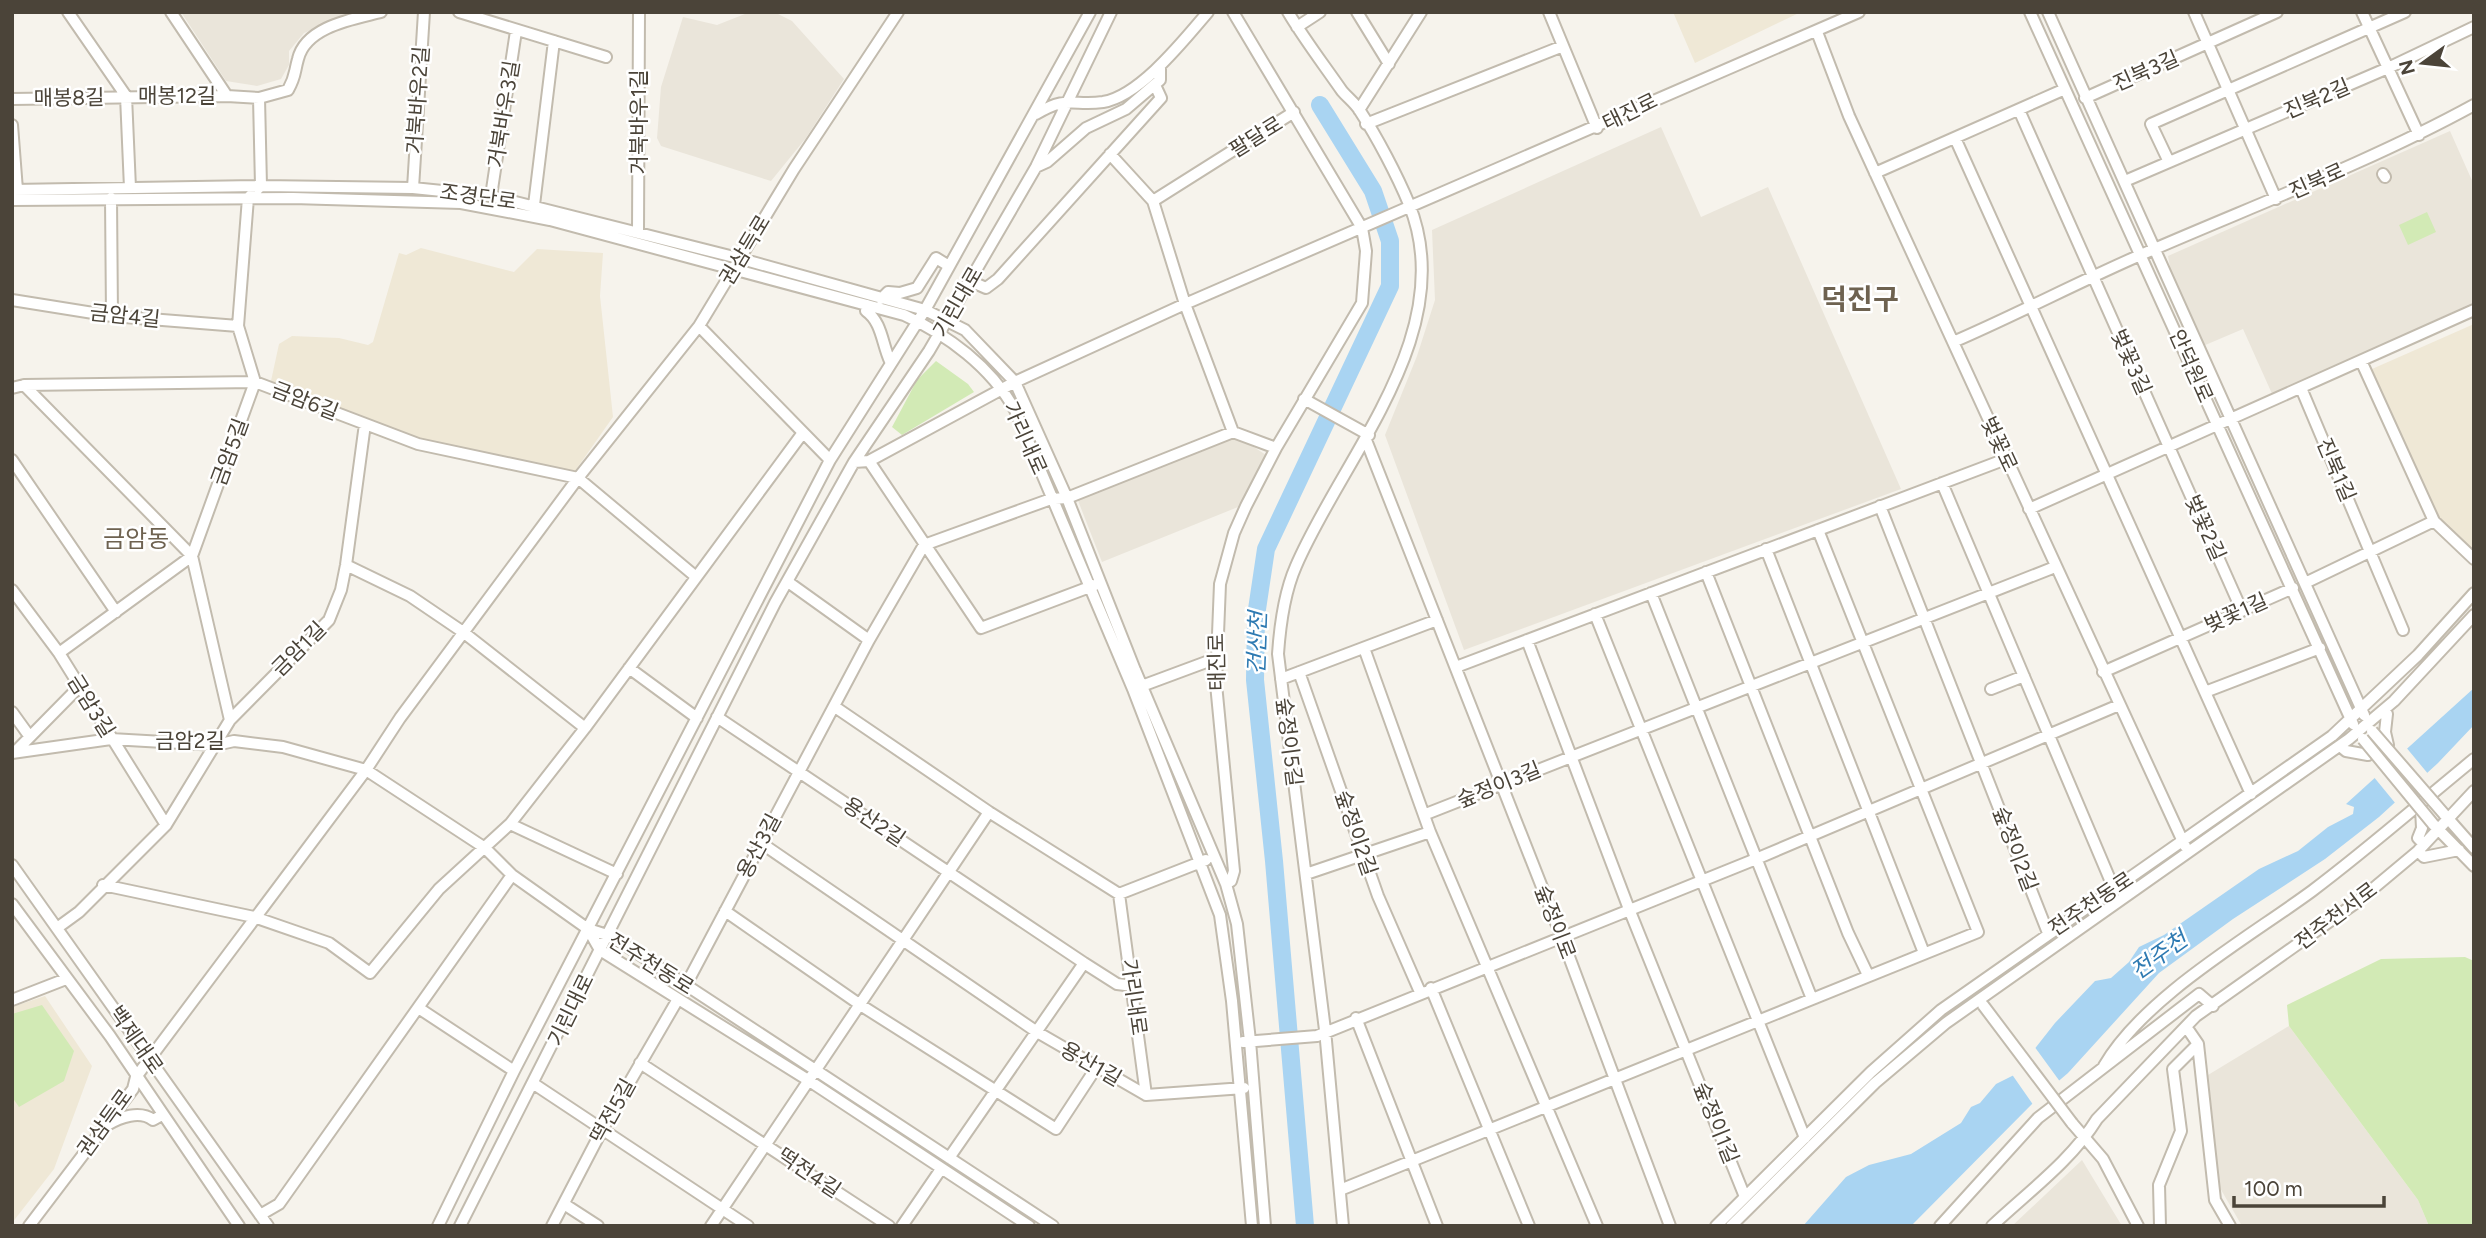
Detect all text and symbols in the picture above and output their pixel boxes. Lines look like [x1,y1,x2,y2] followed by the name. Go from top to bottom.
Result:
[2388,28,2458,98] north arrow
[401,45,434,155] street label: 거북바우2길
[2109,45,2183,96] street label: 진북3길
[2394,57,2420,77] text: N
[483,59,524,169] street label: 거북바우3길
[626,69,651,175] street label: 거북바우1길
[2280,73,2354,124] street label: 진북2길
[138,83,216,108] street label: 매봉12길
[33,84,105,111] street label: 매봉8길
[1598,88,1661,135] street label: 태진로
[1225,111,1287,163] street label: 팔달로
[2285,157,2348,204] street label: 진북로
[438,179,518,214] street label: 조경단로
[714,210,775,289] street label: 권삼득로
[927,262,988,341] street label: 기린대로
[1821,282,1899,316] district label: 덕진구
[88,299,162,332] street label: 금암4길
[2106,325,2157,399] street label: 벚꽃3길
[2164,325,2219,406] street label: 안덕원로
[268,376,342,425] street label: 금암6길
[998,397,1053,478] street label: 가리내로
[1976,412,2023,475] street label: 벚꽃로
[206,415,253,489] street label: 금암5길
[2312,434,2361,505] street label: 진북1길
[2180,491,2231,565] street label: 벚꽃2길
[103,524,169,553] district label: 금암동
[2200,588,2271,638] street label: 벚꽃1길
[1242,608,1272,675] water label: 건산천
[266,616,331,681] street label: 금암1길
[1203,633,1230,691] street label: 태진로
[62,670,120,742] street label: 금암3길
[1272,696,1307,788] street label: 숲정이5길
[155,728,225,753] street label: 금암2길
[1453,756,1545,813] street label: 숲정이3길
[1330,787,1383,879] street label: 숲정이2길
[838,792,910,851] street label: 용산2길
[1988,803,2043,895] street label: 숲정이2길
[731,809,786,882] street label: 용산3길
[2044,866,2138,941] street label: 전주천동로
[2290,877,2382,955] street label: 전주천서로
[1530,881,1581,962] street label: 숲정이로
[2125,923,2195,985] water label: 전주천
[604,927,699,1000] street label: 전주천동로
[1117,957,1152,1037] street label: 가리내로
[542,970,599,1050] street label: 기린대로
[104,1001,169,1079] street label: 백제대로
[1056,1036,1126,1091] street label: 용산1길
[585,1074,640,1147] street label: 떡전5길
[1689,1078,1744,1167] street label: 숲정이1길
[72,1084,137,1161] street label: 권삼득로
[773,1142,846,1203] street label: 떡전4길
[2234,1164,2384,1208] scale bar
[2244,1176,2303,1201] text: 100 m

